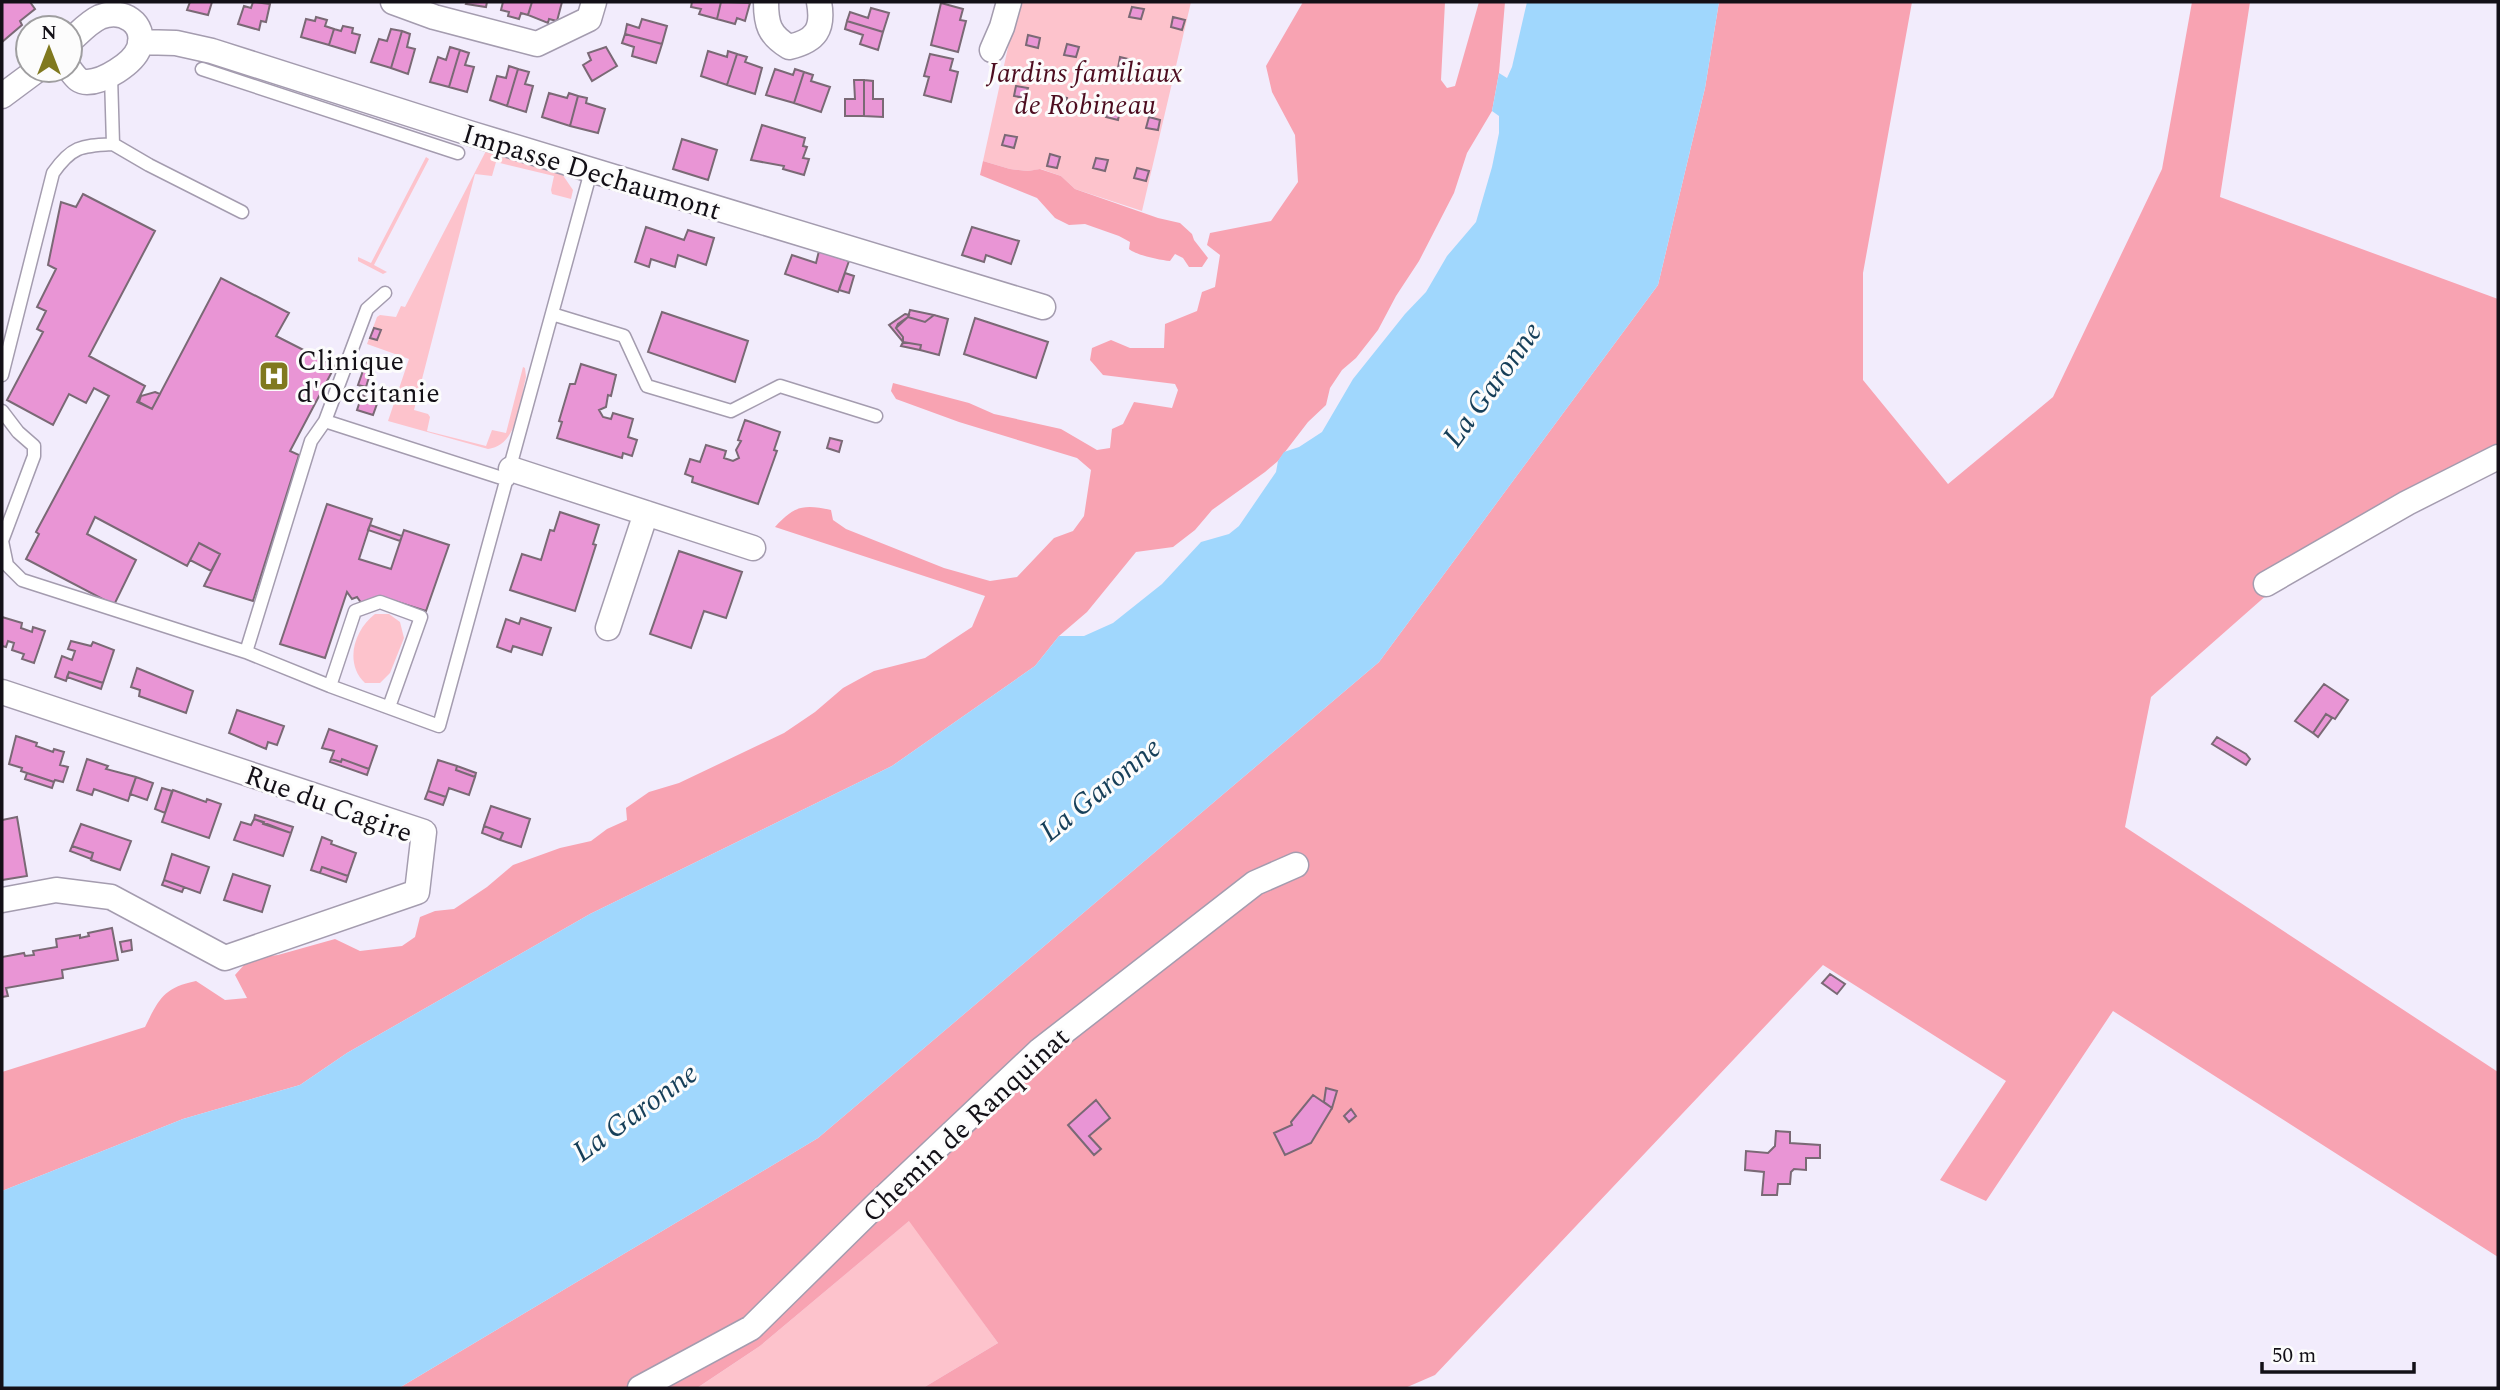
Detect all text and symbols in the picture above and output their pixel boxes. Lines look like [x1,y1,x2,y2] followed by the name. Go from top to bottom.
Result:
[14,14,84,84] north arrow
[41,19,57,48] text: N
[986,52,1182,127] park label: Jardins familiaux de Robineau
[457,113,726,232] street label: Impasse Dechaumont
[1431,312,1554,457] water label: La Garonne
[297,340,440,415] place label: Clinique d'Occitanie
[257,359,291,393] hospital icon: Clinique d'Occitanie
[1029,726,1172,854] water label: La Garonne
[239,754,418,855] street label: Rue du Cagire
[852,1017,1080,1233] street label: Chemin de Ranquinat
[563,1051,708,1174] water label: La Garonne
[2262,1330,2414,1374] scale bar
[2272,1340,2316,1372] text: 50 m

